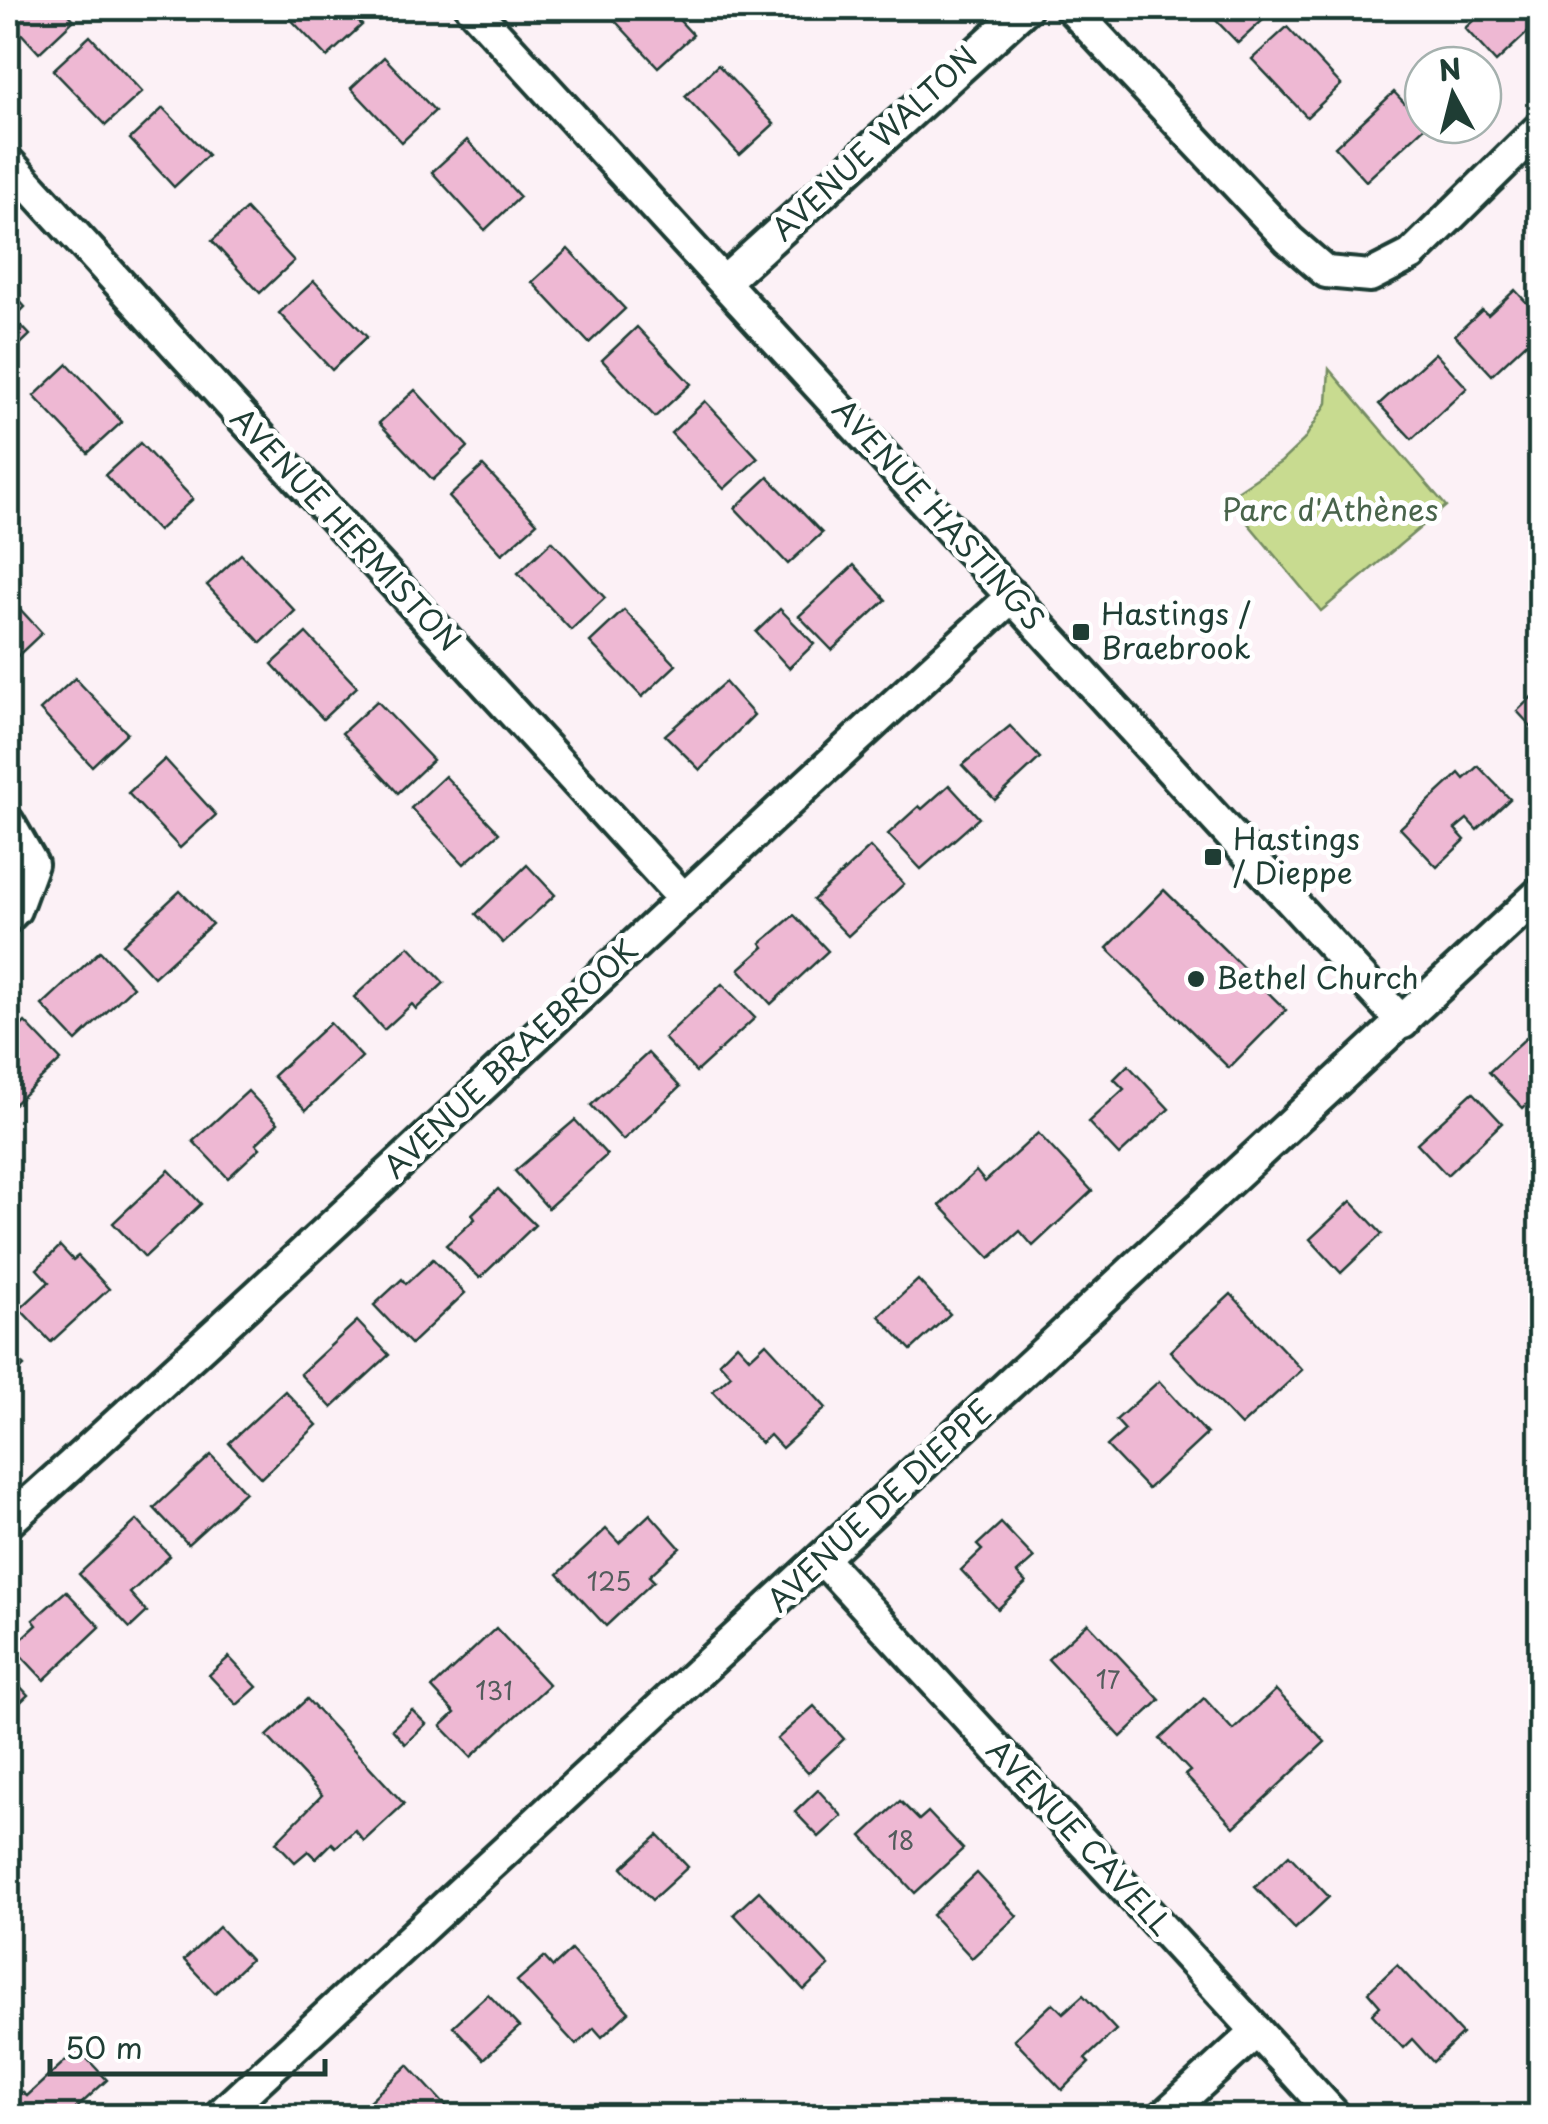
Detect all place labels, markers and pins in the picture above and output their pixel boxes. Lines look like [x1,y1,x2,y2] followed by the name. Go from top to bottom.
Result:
[1101,590,1252,669] place label: Hastings / Braebrook
[1070,621,1092,643] marker: Hastings / Braebrook
[1233,815,1360,894] place label: Hastings / Dieppe
[1202,846,1224,868] marker: Hastings / Dieppe
[1216,954,1419,999] place label: Bethel Church
[1185,968,1207,990] marker: Bethel Church

